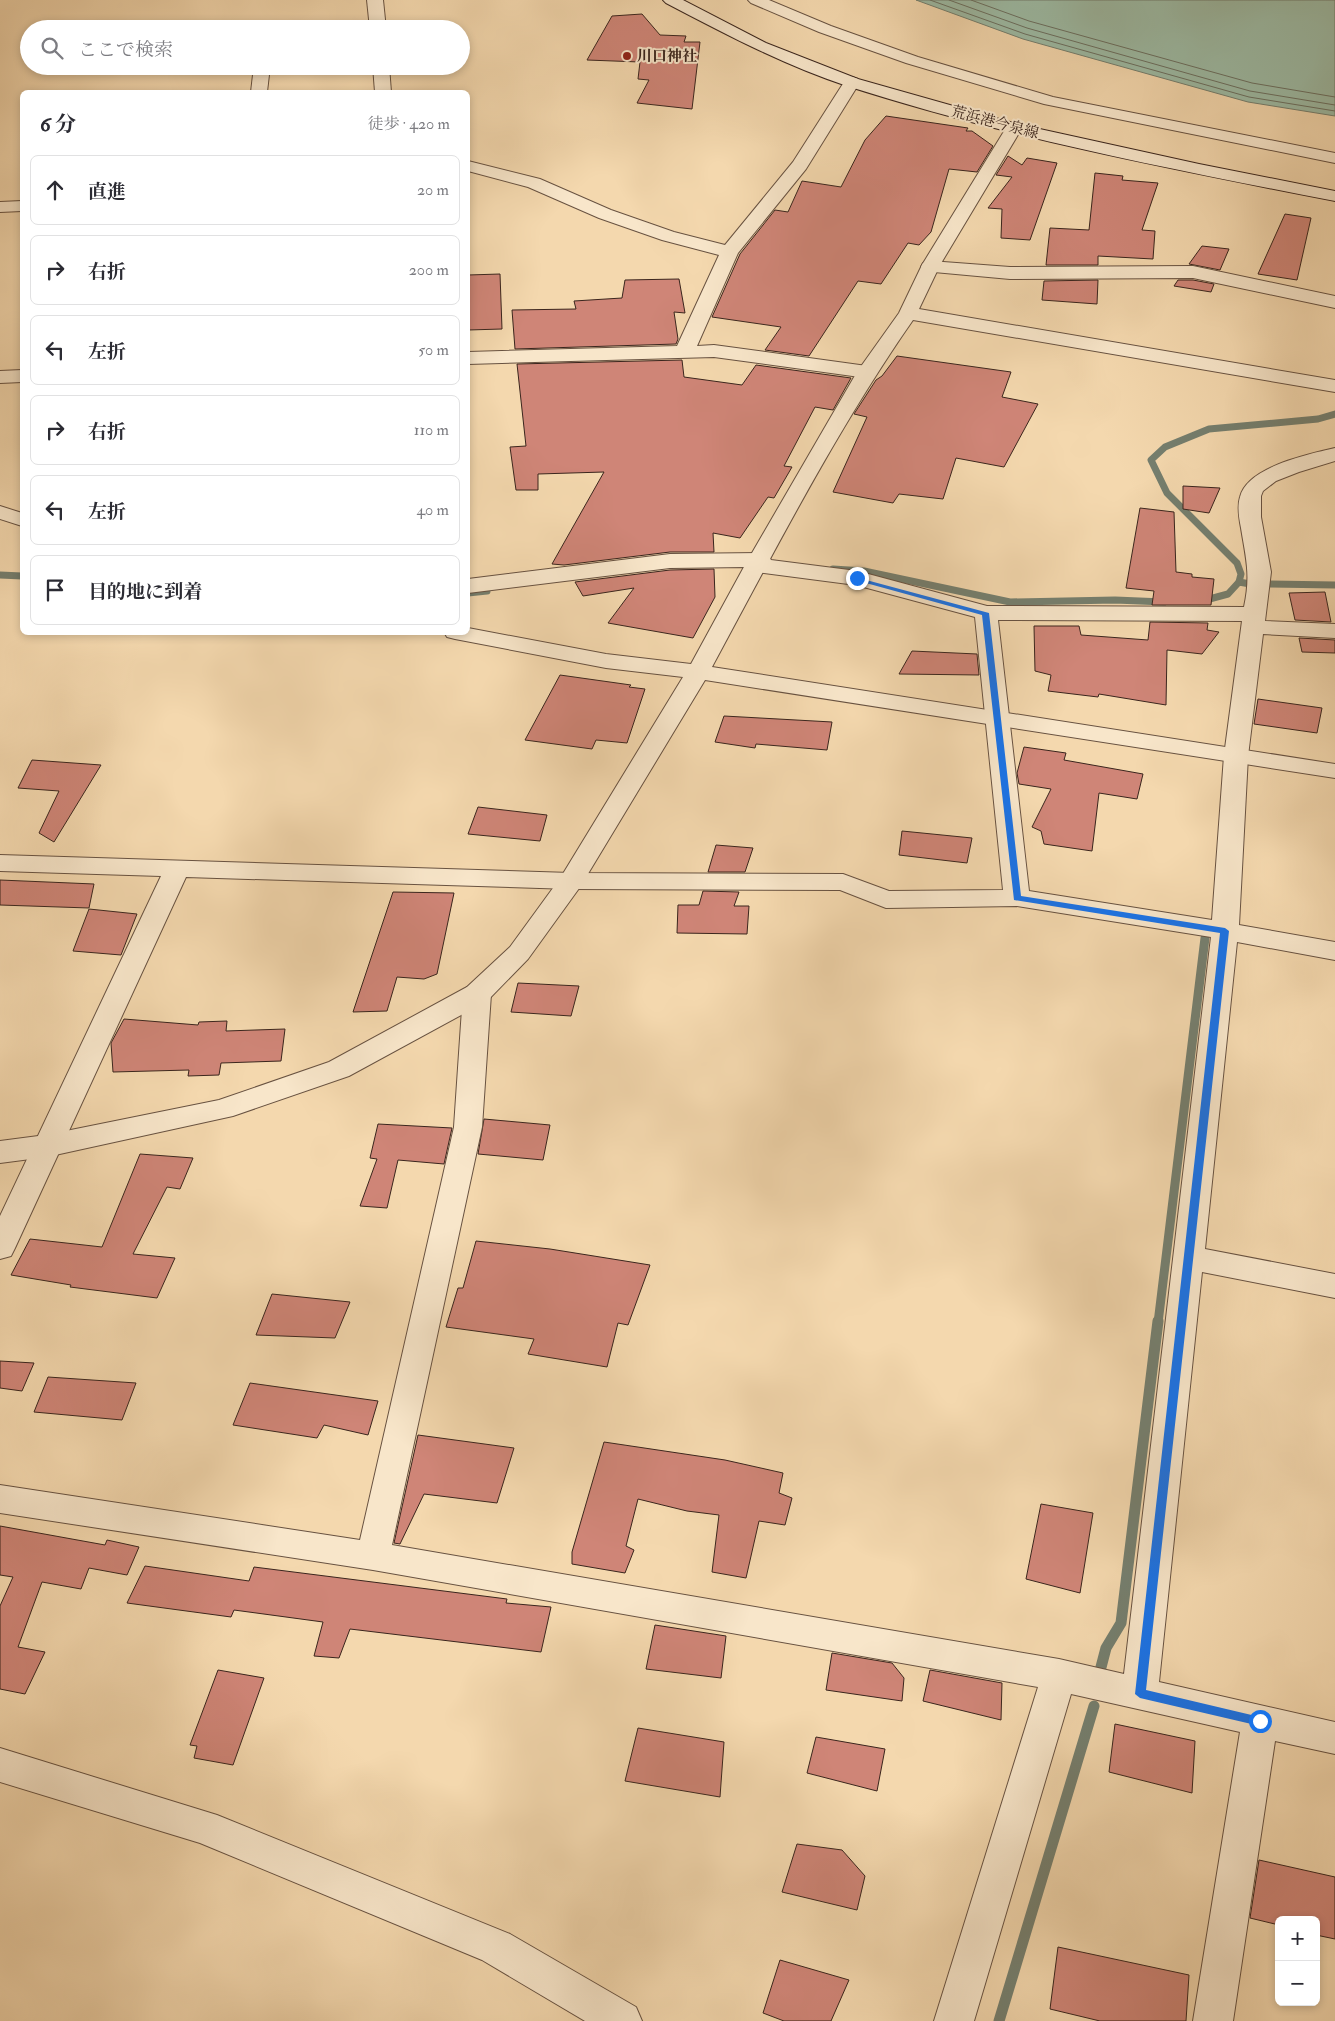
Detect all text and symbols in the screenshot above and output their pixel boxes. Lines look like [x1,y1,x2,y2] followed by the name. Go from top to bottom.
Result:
[20,20,470,75] search box
[38,34,66,62] icon: search
[78,38,173,62] text: ここで検索
[637,47,697,66] place label: 川口神社
[621,50,633,62] marker: 川口神社
[949,102,1041,143] street label: 荒浜港今泉線
[40,111,76,138] text: 6 分
[367,114,450,134] text: 徒歩 · 420 m
[41,176,69,204] icon: ahead
[88,180,126,204] text: 直進
[417,180,449,200] text: 20 m
[41,256,69,284] icon: right
[88,260,126,284] text: 右折
[409,260,449,280] text: 200 m
[41,336,69,364] icon: left
[88,340,126,364] text: 左折
[418,340,449,360] text: 50 m
[41,416,69,444] icon: right
[88,420,126,444] text: 右折
[414,420,449,440] text: 110 m
[41,496,69,524] icon: left
[88,500,126,524] text: 左折
[416,500,449,520] text: 40 m
[846,567,869,590] route end
[41,576,69,604] icon: arrive
[88,580,202,604] text: 目的地に到着
[1249,1710,1272,1733] route start
[1275,1916,1320,2006] map controls
[1275,1916,1320,1961] button: +
[1275,1961,1320,2006] button: −

